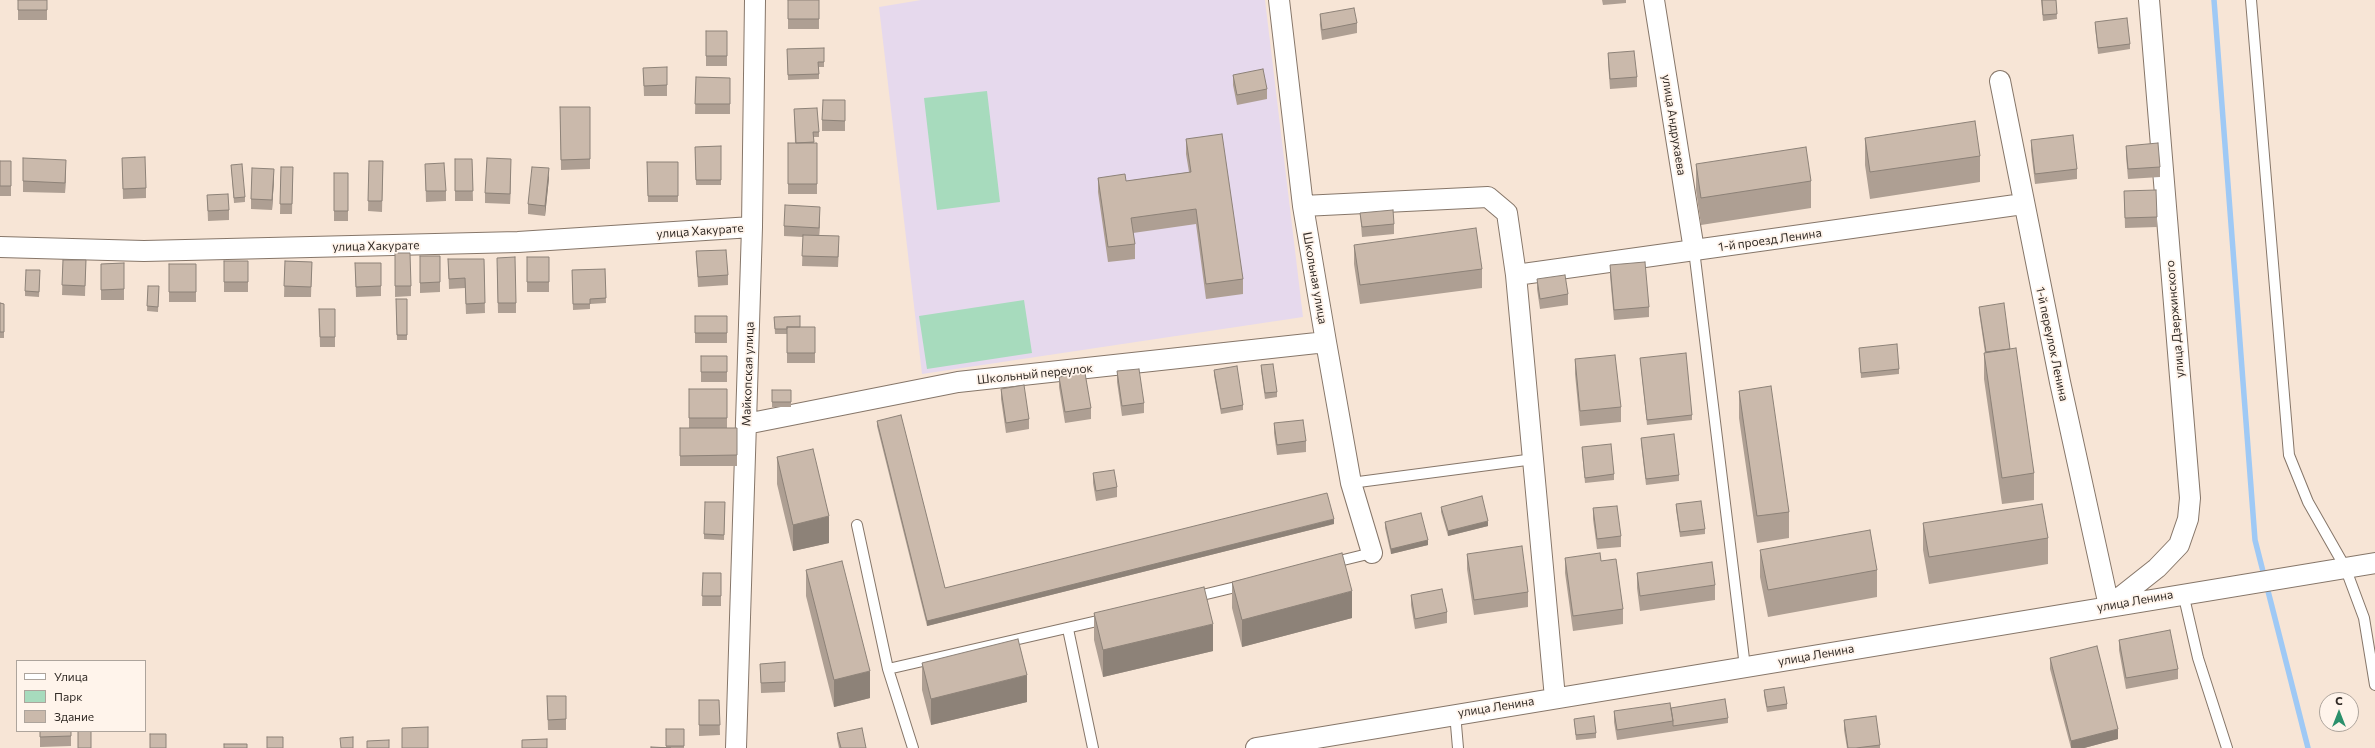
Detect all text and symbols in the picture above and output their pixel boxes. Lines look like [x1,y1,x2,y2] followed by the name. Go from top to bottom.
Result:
[1659,74,1689,176] street label: улица Андрухаева
[656,221,744,241] street label: улица Хакурате
[1718,226,1822,254] street label: 1-й проезд Ленина
[1300,231,1330,325] street label: Школьная улица
[332,238,420,254] street label: улица Хакурате
[2163,259,2187,379] street label: улица Дзержинского
[2033,286,2071,402] street label: 1-й переулок Ленина
[739,321,757,427] street label: Майкопская улица
[976,361,1094,387] street label: Школьный переулок
[2096,587,2174,615] street label: улица Ленина
[1777,641,1855,669] street label: улица Ленина
[16,660,146,732] legend
[54,669,88,683] text: Улица
[54,689,83,703] text: Парк
[2319,692,2359,732] north arrow
[1457,694,1535,720] street label: улица Ленина
[2335,694,2343,707] text: С
[54,709,94,723] text: Здание

